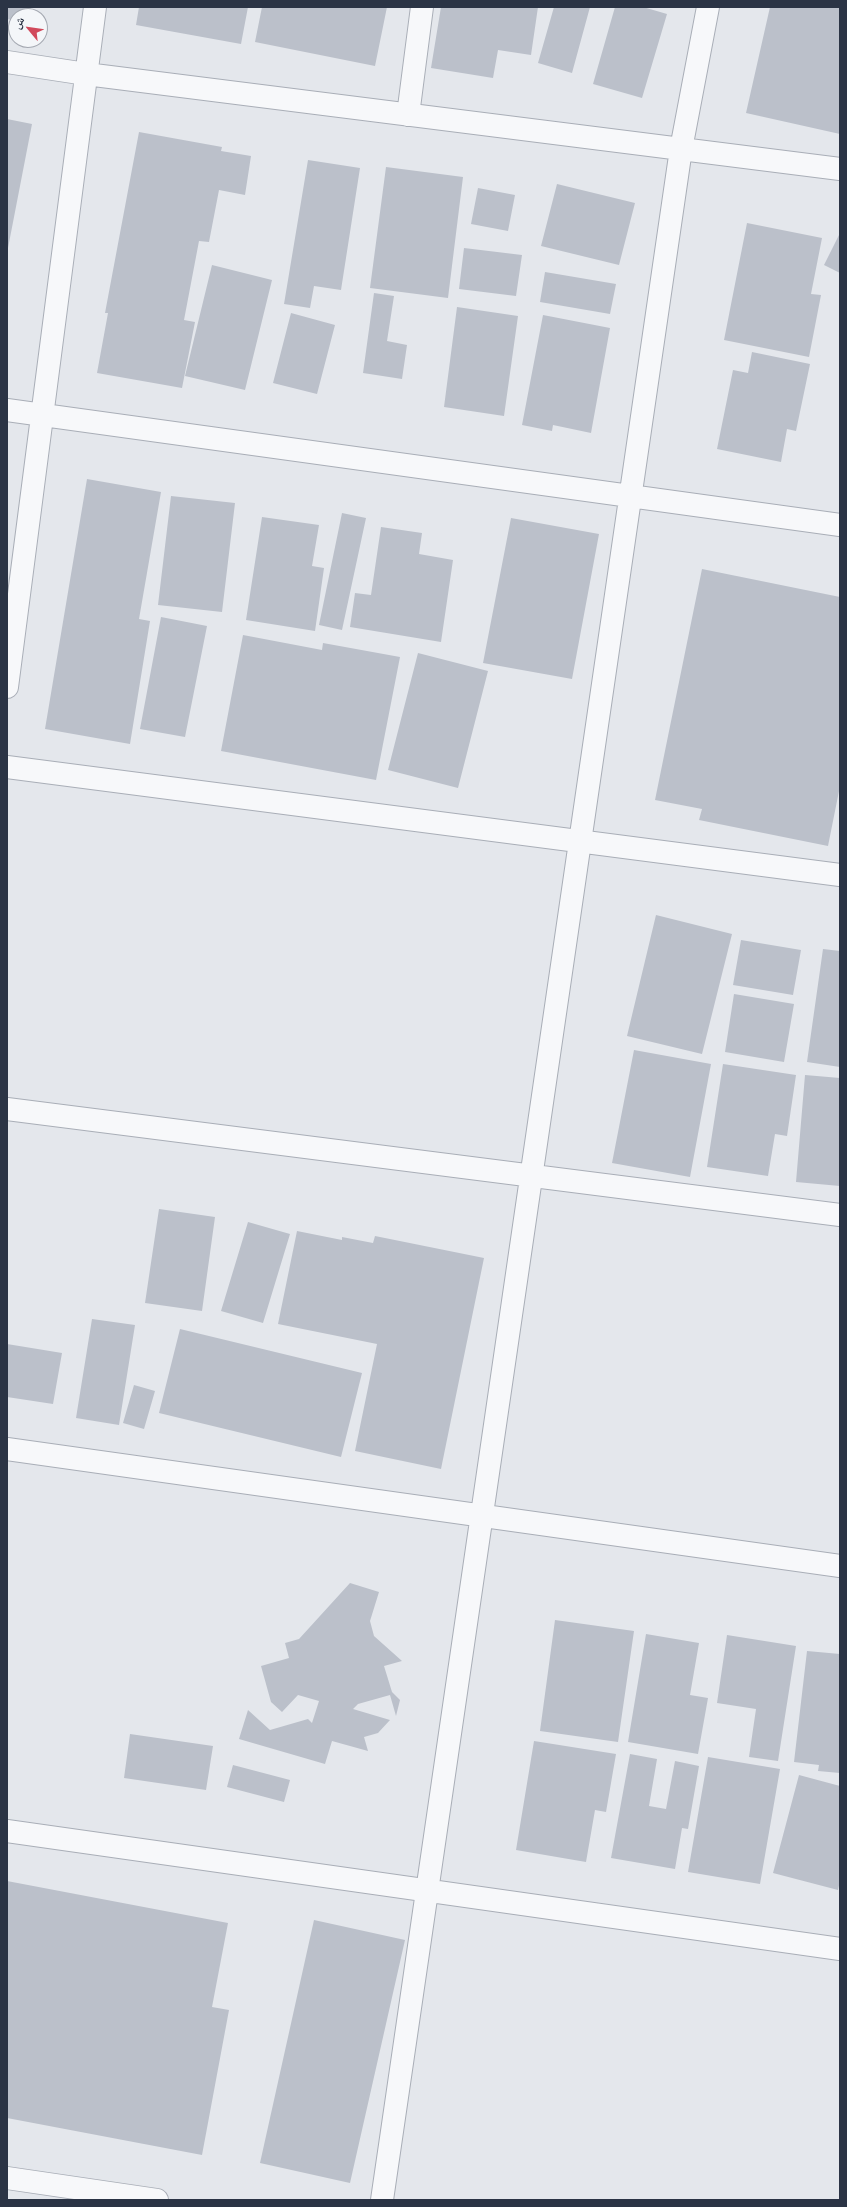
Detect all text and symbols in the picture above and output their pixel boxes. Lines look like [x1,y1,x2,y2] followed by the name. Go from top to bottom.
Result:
[8,8,48,48] north arrow
[9,14,27,31] text: ش

